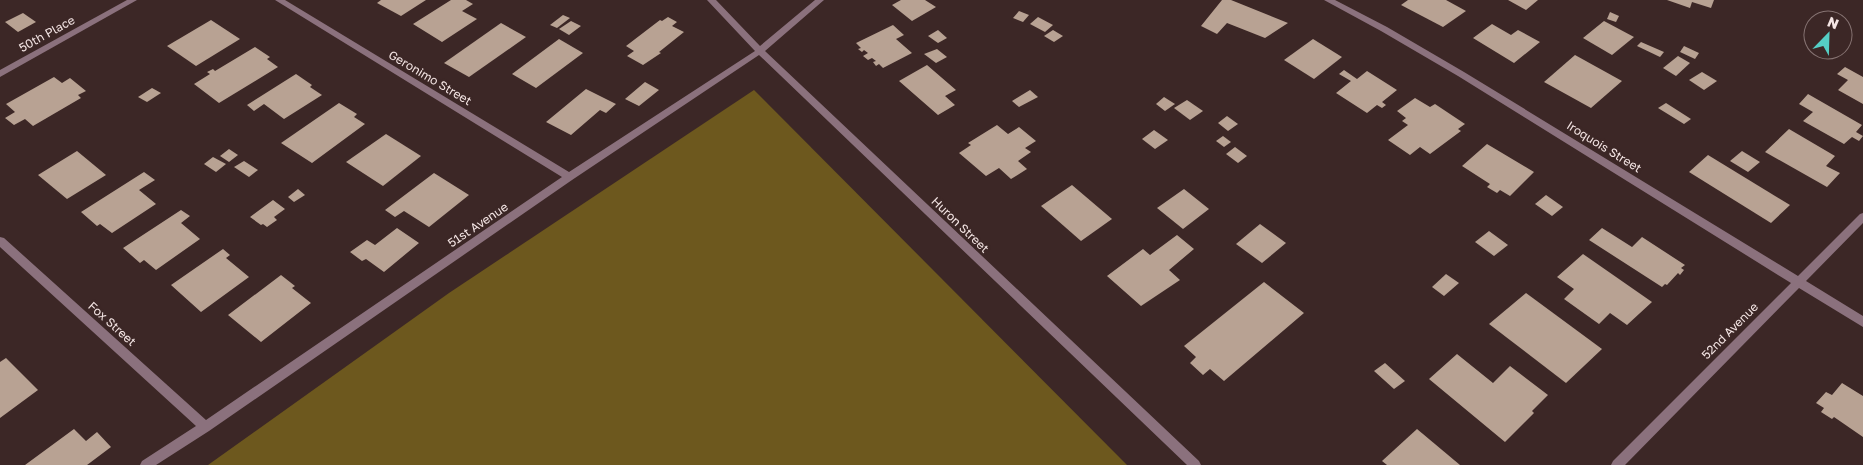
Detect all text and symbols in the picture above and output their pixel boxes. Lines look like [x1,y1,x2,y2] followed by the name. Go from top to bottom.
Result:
[1803,10,1853,60] north arrow
[16,12,77,55] street label: 50th Place
[1825,13,1841,32] text: N
[386,47,475,108] street label: Geronimo Street
[1564,118,1645,176] street label: Iroquois Street
[929,194,992,256] street label: Huron Street
[445,199,511,250] street label: 51st Avenue
[85,298,139,349] street label: Fox Street
[1698,299,1761,362] street label: 52nd Avenue

